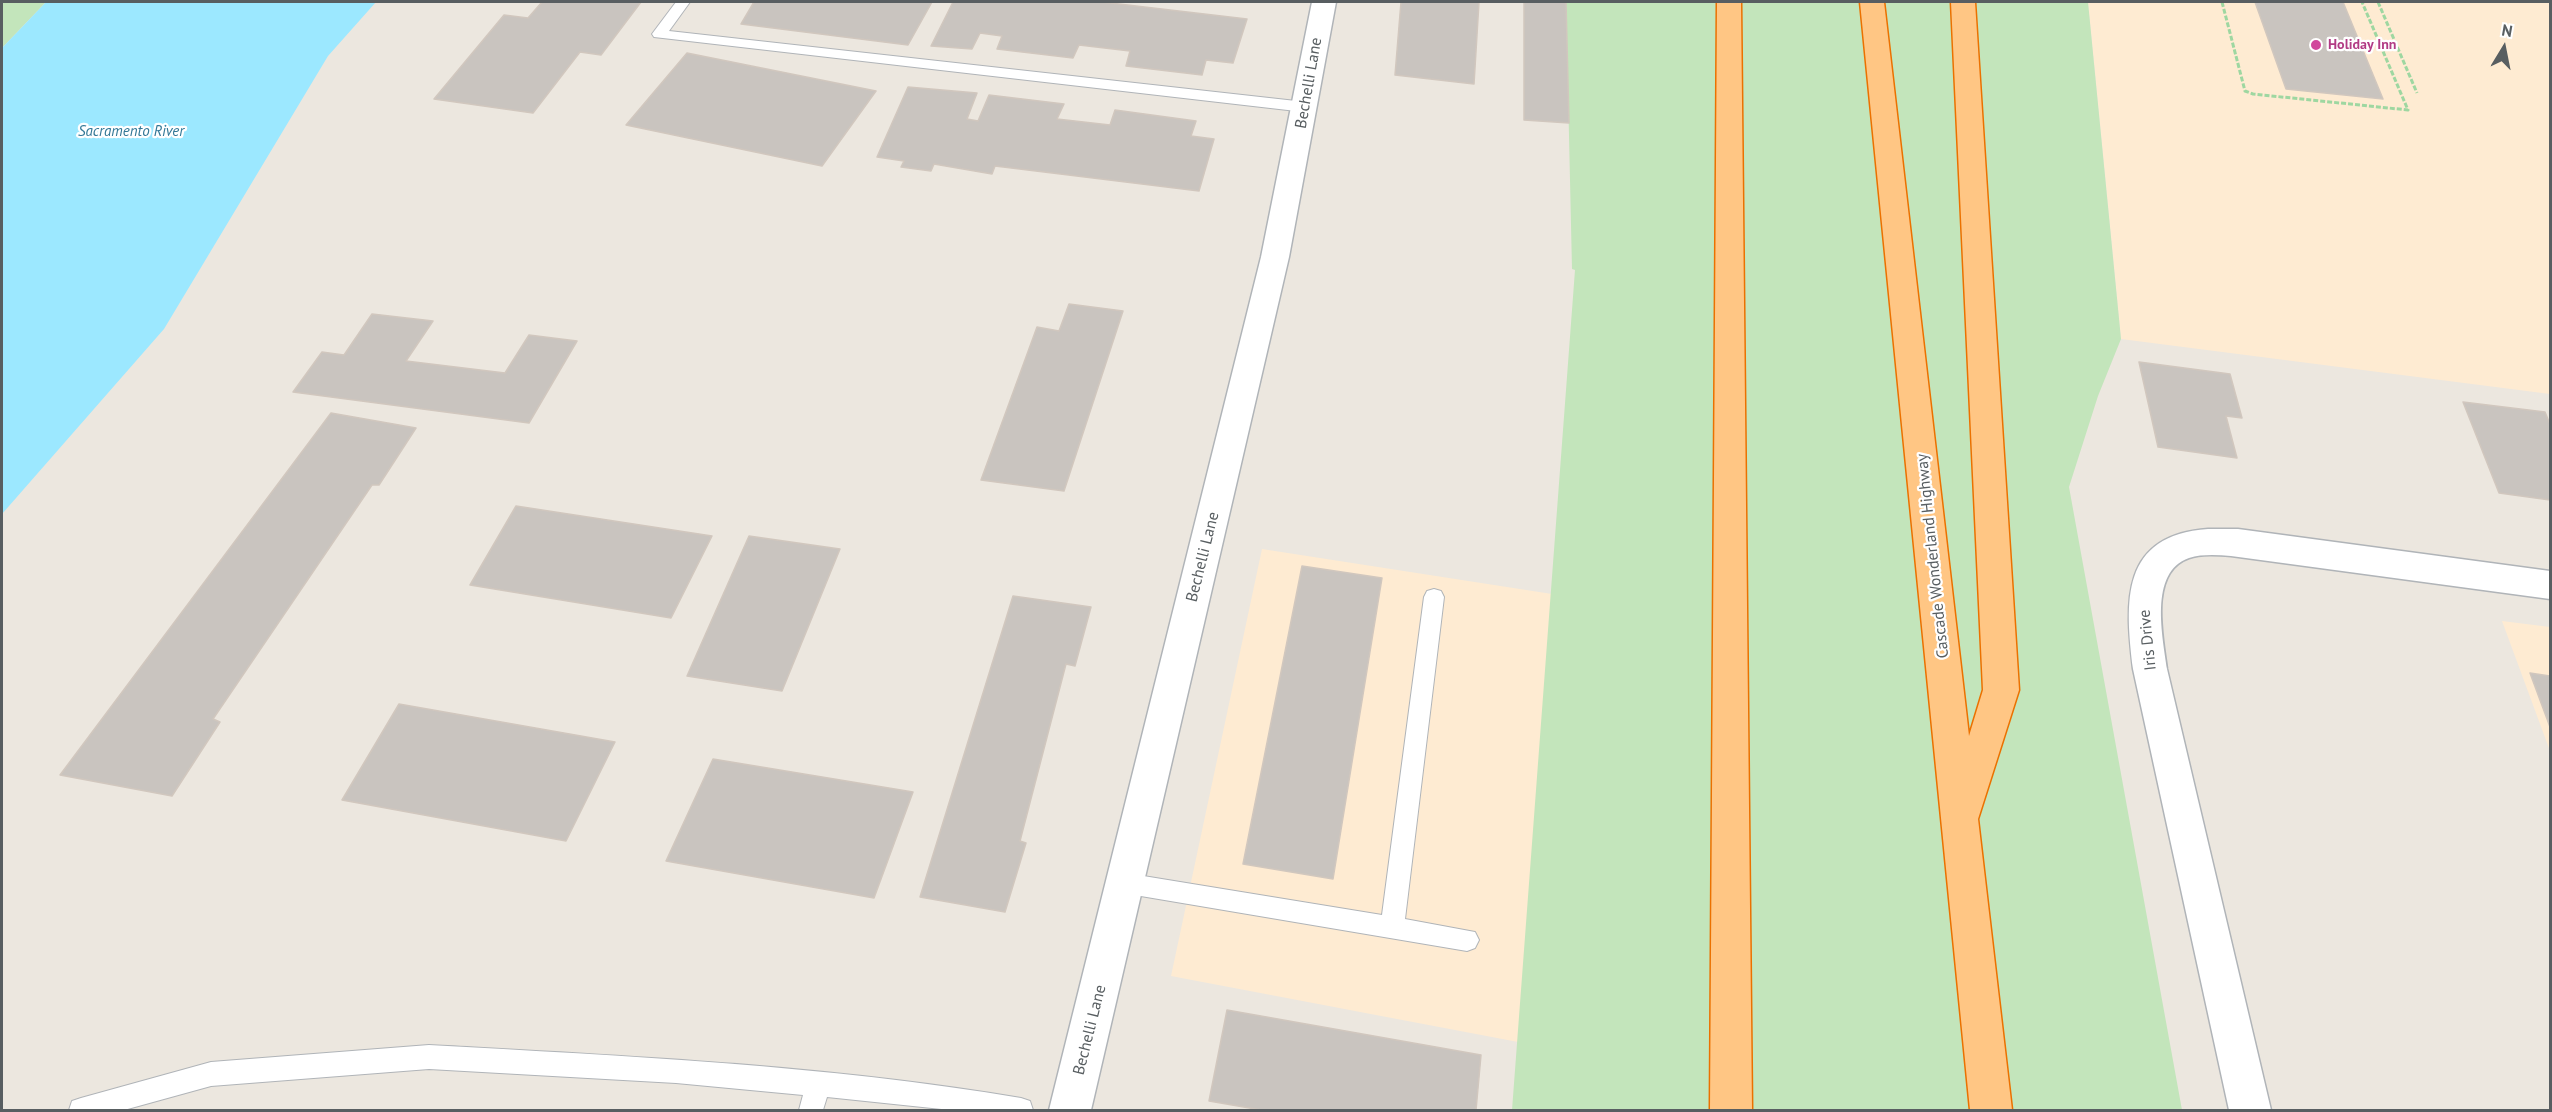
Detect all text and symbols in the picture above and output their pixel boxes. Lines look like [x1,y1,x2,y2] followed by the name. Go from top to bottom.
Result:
[2474,18,2534,78] north arrow
[2500,20,2514,41] text: N
[1292,36,1326,130] street label: Bechelli Lane
[2328,37,2396,53] place label: Holiday Inn
[2309,38,2323,52] marker: Holiday Inn
[78,123,184,141] water label: Sacramento River
[1913,453,1953,659] street label: Cascade Wonderland Highway
[1183,510,1223,604] street label: Bechelli Lane
[2135,609,2161,671] street label: Iris Drive
[1070,983,1110,1077] street label: Bechelli Lane

